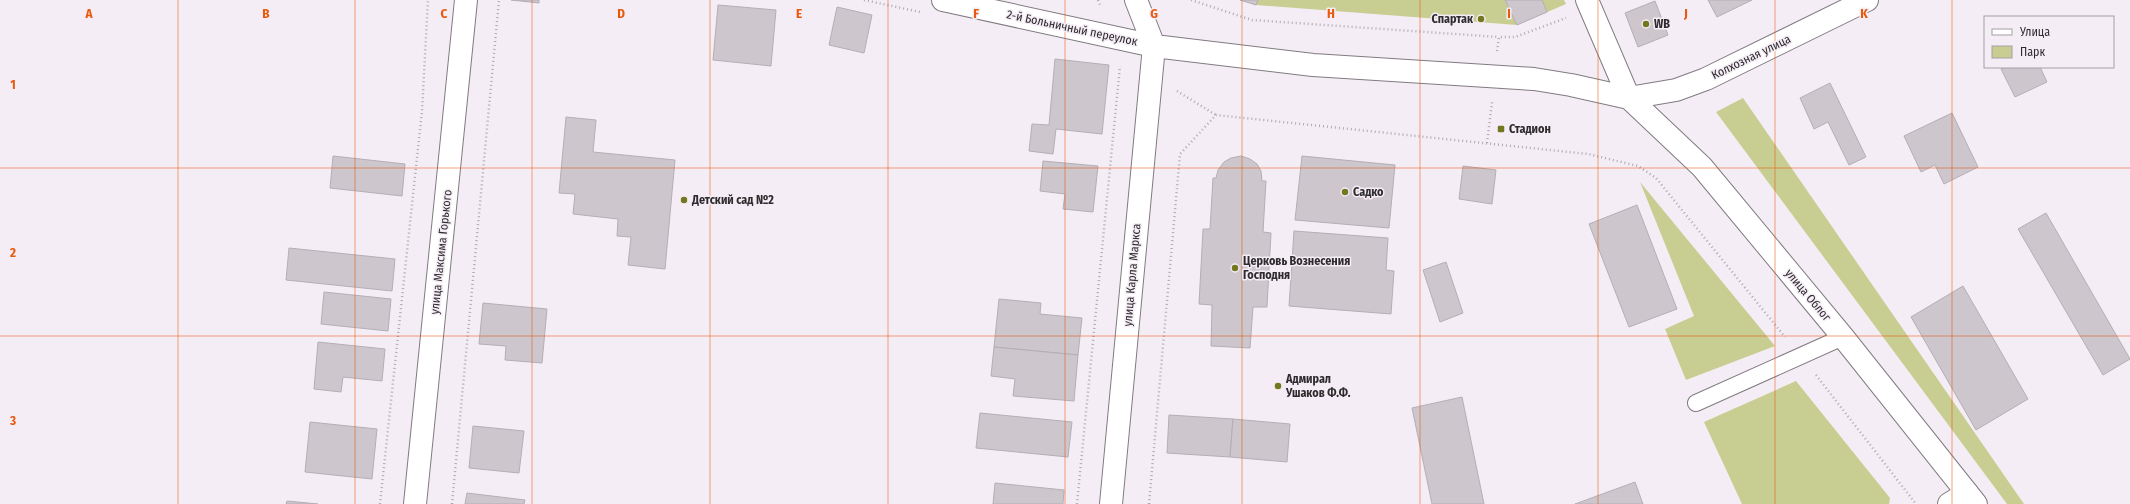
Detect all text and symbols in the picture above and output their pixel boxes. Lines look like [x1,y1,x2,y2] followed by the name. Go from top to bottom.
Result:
[84,6,93,21] text: A
[262,6,270,21] text: B
[441,6,448,21] text: C
[617,6,625,21] text: D
[796,6,802,21] text: E
[973,6,979,21] text: F
[1150,6,1158,21] text: G
[1327,6,1335,21] text: H
[1507,6,1511,21] text: I
[1683,6,1688,21] text: J
[1860,6,1868,21] text: K
[1005,7,1139,49] street label: 2-й Больничный переулок
[1432,12,1474,26] place label: Спартак
[1476,14,1486,24] marker: Спартак
[1984,16,2114,68] legend
[1654,17,1670,31] place label: WB
[1641,19,1651,29] marker: WB
[2019,25,2050,39] text: Улица
[1709,32,1793,82] street label: Колхозная улица
[2020,45,2046,59] text: Парк
[10,77,16,92] text: 1
[1509,122,1551,136] place label: Стадион
[1496,124,1506,134] marker: Стадион
[1353,185,1384,199] place label: Садко
[1340,187,1350,197] marker: Садко
[427,189,455,315] street label: улица Максима Горького
[691,193,774,207] place label: Детский сад №2
[679,195,689,205] marker: Детский сад №2
[1121,223,1143,327] street label: улица Карла Маркса
[9,245,16,260] text: 2
[1243,254,1350,282] place label: Церковь Вознесения Господня
[1230,263,1240,273] marker: Церковь Вознесения Господня
[1782,266,1834,324] street label: улица Облог
[1285,372,1351,400] place label: Адмирал Ушаков Ф.Ф.
[1273,381,1283,391] marker: Адмирал Ушаков Ф.Ф.
[9,413,16,428] text: 3

